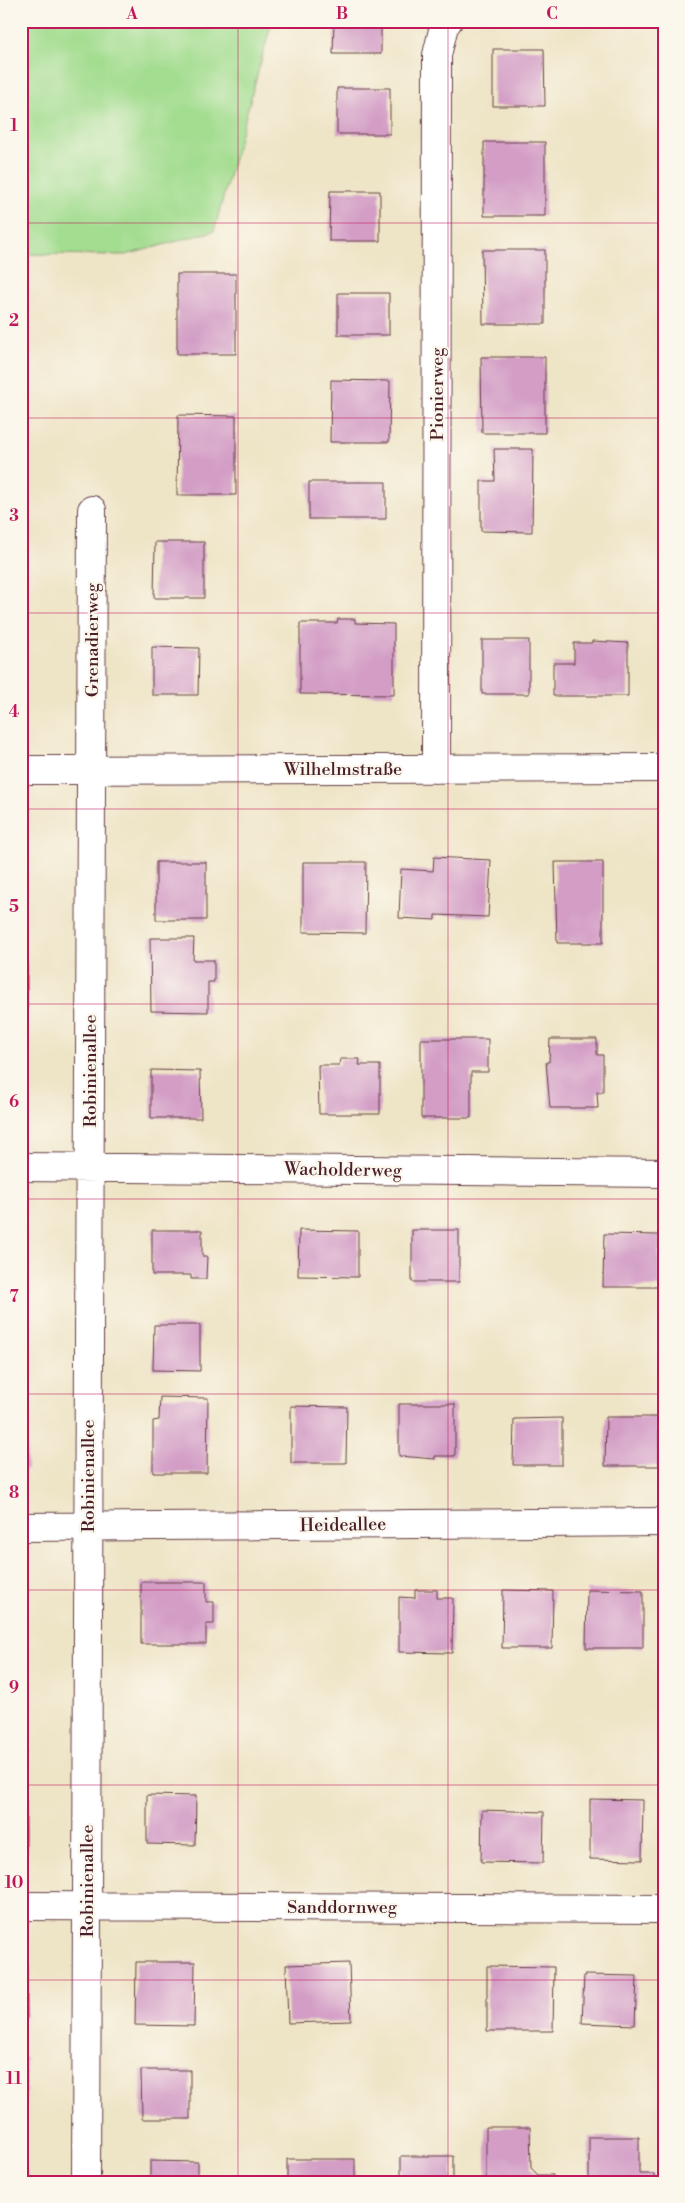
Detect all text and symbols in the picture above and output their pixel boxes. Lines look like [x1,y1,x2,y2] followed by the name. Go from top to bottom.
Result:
[125,4,138,24] text: A
[336,4,348,24] text: B
[546,4,558,24] text: C
[10,116,18,136] text: 1
[9,311,19,331] text: 2
[426,347,449,441] street label: Pionierweg
[9,506,19,526] text: 3
[81,582,104,697] street label: Grenadierweg
[9,702,20,722] text: 4
[283,758,402,781] street label: Wilhelmstraße
[9,897,19,917] text: 5
[79,1014,102,1128] street label: Robinienallee
[9,1092,19,1112] text: 6
[283,1157,403,1183] street label: Wacholderweg
[9,1287,19,1307] text: 7
[77,1419,100,1533] street label: Robinienallee
[9,1483,19,1503] text: 8
[299,1513,387,1537] street label: Heideallee
[9,1678,19,1698] text: 9
[76,1824,99,1938] street label: Robinienallee
[5,1873,23,1893] text: 10
[287,1896,398,1919] street label: Sanddornweg
[6,2069,22,2089] text: 11

